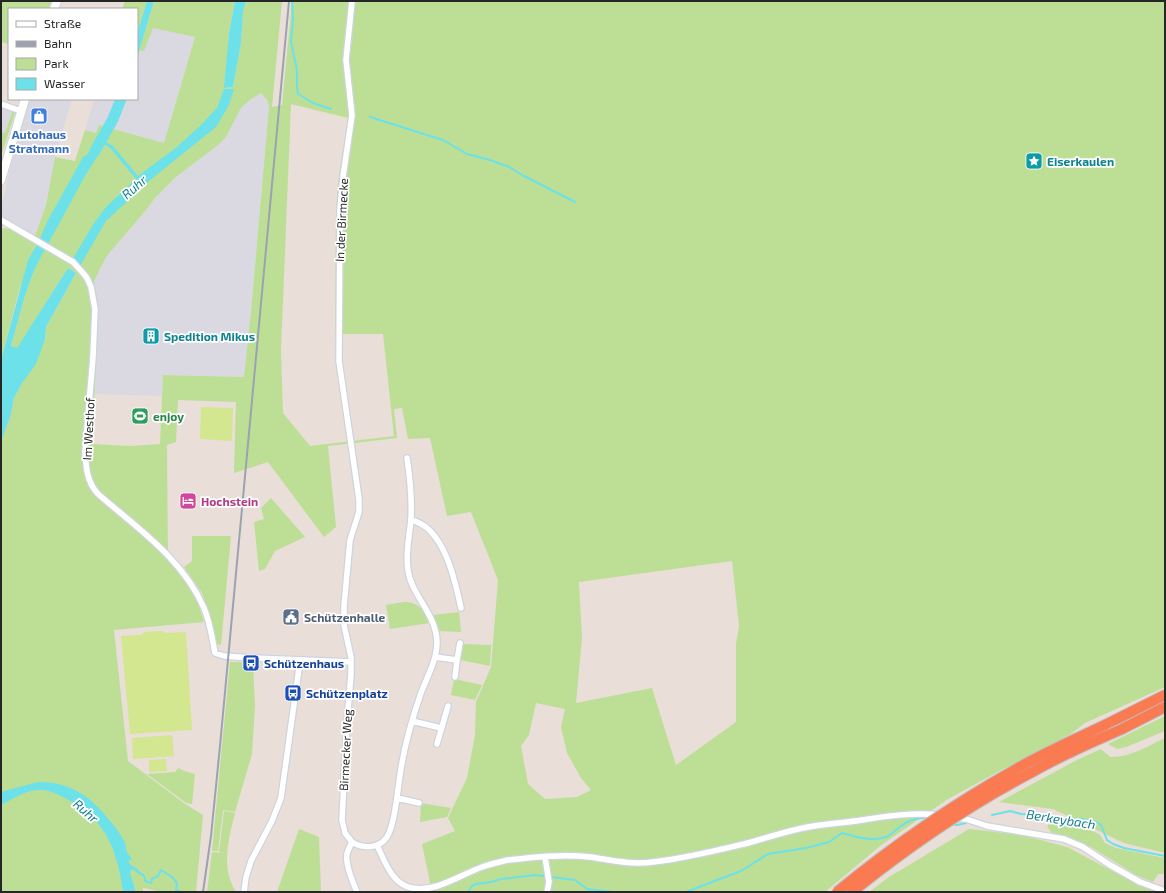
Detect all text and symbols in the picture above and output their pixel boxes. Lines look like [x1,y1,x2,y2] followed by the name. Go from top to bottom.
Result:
[8,8,138,100] legend
[44,16,81,30] text: Straße
[44,36,72,50] text: Bahn
[44,56,69,70] text: Park
[44,76,85,90] text: Wasser
[29,106,49,126] shop icon: Autohaus Stratmann
[9,127,69,155] place label: Autohaus Stratmann
[1024,151,1044,171] place icon: Eiserkaulen
[1047,154,1114,168] place label: Eiserkaulen
[118,171,150,202] water label: Ruhr
[332,178,350,262] street label: In der Birmecke
[141,326,161,346] building icon: Spedition Mikus
[164,329,255,343] place label: Spedition Mikus
[79,397,97,461] street label: Im Westhof
[130,406,150,426] sports icon: enjoy
[153,409,184,424] place label: enjoy
[178,491,198,511] hotel icon: Hochstein
[201,494,258,508] place label: Hochstein
[281,607,301,627] public building icon: Schützenhalle
[304,610,386,624] place label: Schützenhalle
[241,653,261,673] bus stop icon: Schützenhaus
[264,656,344,670] place label: Schützenhaus
[283,683,303,703] bus stop icon: Schützenplatz
[306,686,388,700] place label: Schützenplatz
[336,708,354,791] street label: Birmecker Weg
[70,796,102,827] water label: Ruhr
[1025,806,1097,832] water label: Berkeybach

